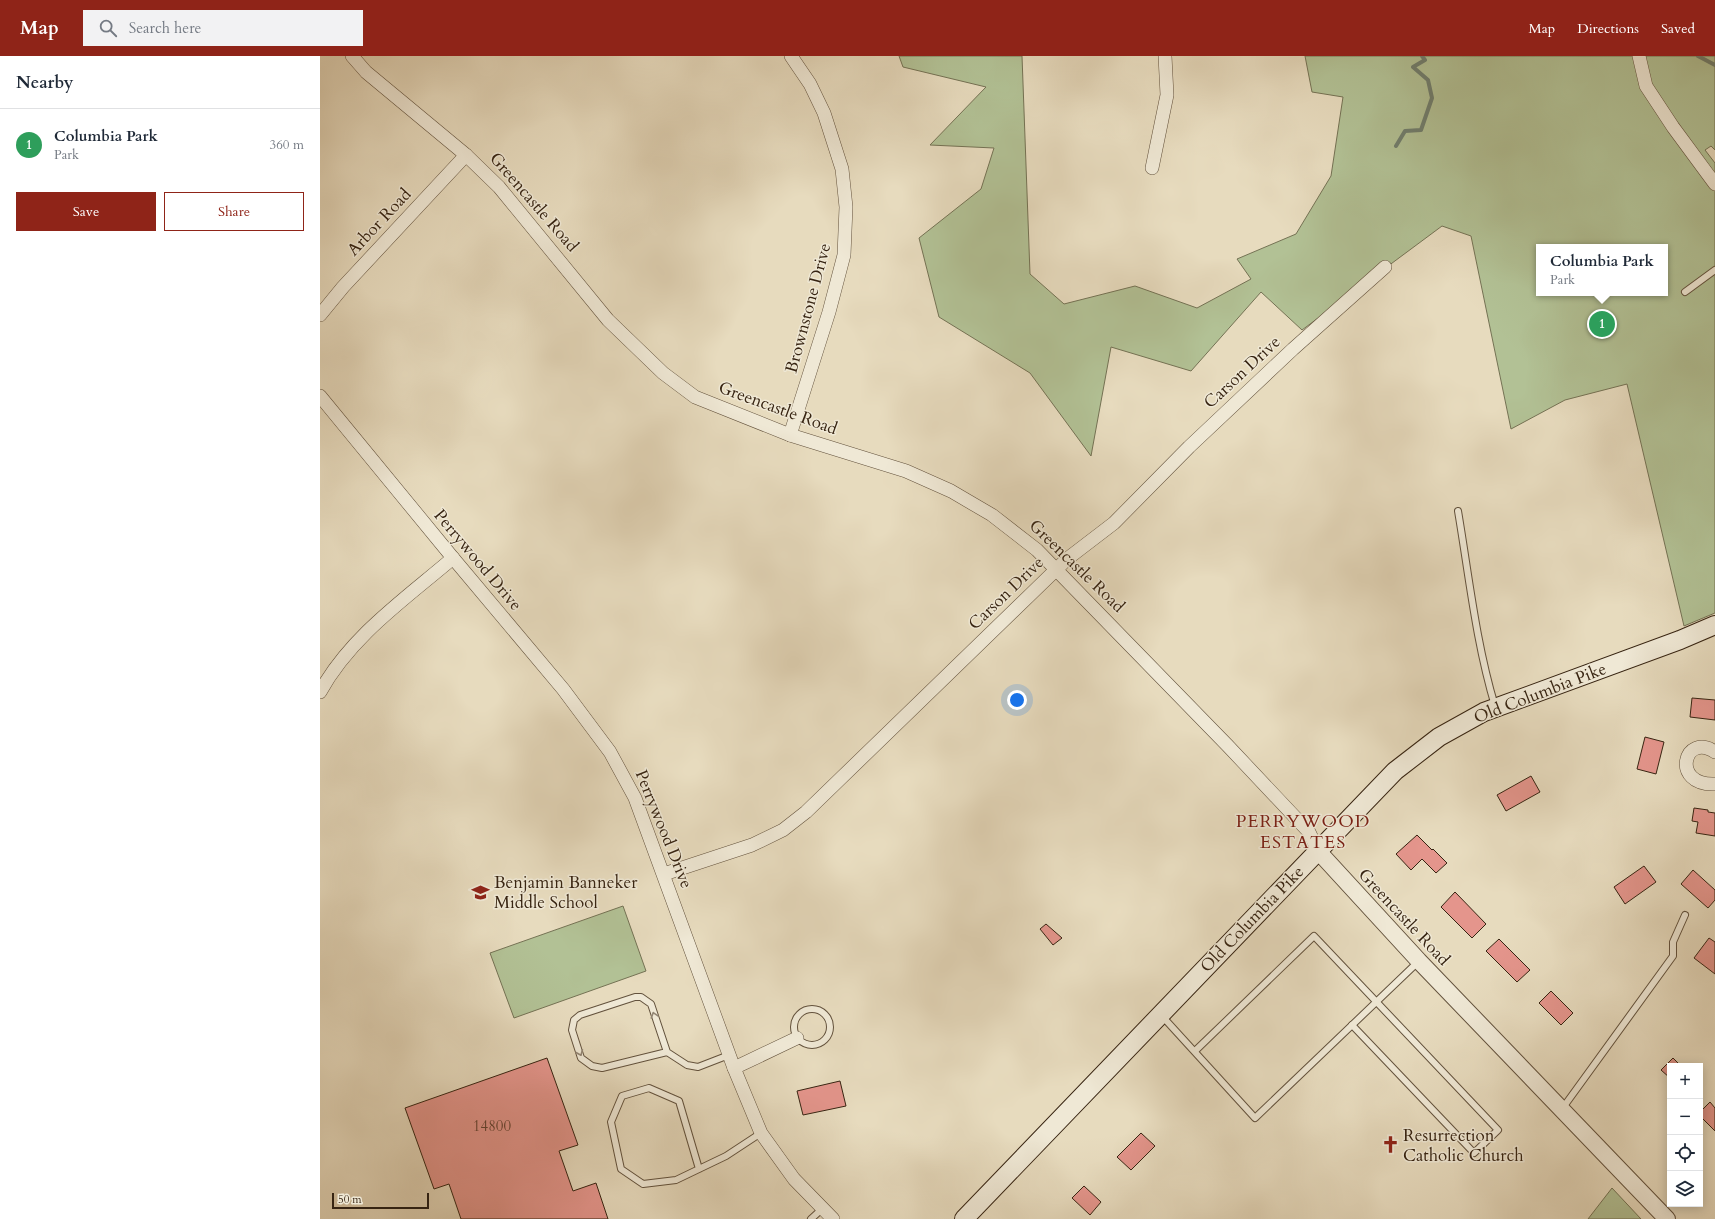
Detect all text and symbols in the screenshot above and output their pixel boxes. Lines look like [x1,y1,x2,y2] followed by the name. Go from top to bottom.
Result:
[83,10,363,46] search box
[20,15,59,41] text: Map
[97,17,119,39] icon: search
[129,18,201,38] text: Search here
[1529,19,1555,38] text: Map
[1577,19,1639,38] text: Directions
[1661,19,1695,38] text: Saved
[16,71,73,94] text: Nearby
[54,126,158,146] text: Columbia Park
[26,136,32,154] text: 1
[270,136,304,154] text: 360 m
[54,146,79,164] text: Park
[484,147,584,257] street label: Greencastle Road
[342,183,416,261] street label: Arbor Road
[16,192,156,231] button: Save
[164,192,304,231] button: Share
[780,241,836,375] street label: Brownstone Drive
[1536,244,1668,296] popup
[1550,251,1654,271] text: Columbia Park
[1550,271,1575,289] text: Park
[1589,309,1615,339] pin: 1
[1199,331,1285,413] street label: Carson Drive
[715,376,841,440] street label: Greencastle Road
[429,504,527,616] street label: Perrywood Drive
[1024,514,1130,618] street label: Greencastle Road
[963,551,1049,635] street label: Carson Drive
[1470,657,1610,729] street label: Old Columbia Pike
[1007,690,1027,710] your location
[630,766,698,892] street label: Perrywood Drive
[1236,809,1370,855] district label: PERRYWOOD ESTATES
[1195,861,1309,977] street label: Old Columbia Pike
[1353,863,1455,971] street label: Greencastle Road
[494,871,638,914] place label: Benjamin Banneker Middle School
[471,882,491,902] school or university icon: Benjamin Banneker Middle School
[651,1012,659,1019] one-way arrow
[576,1050,584,1057] one-way arrow
[1667,1063,1703,1207] map controls
[1667,1063,1703,1099] button: +
[1667,1099,1703,1135] button: −
[473,1116,512,1136] house number: 14800
[1403,1124,1524,1167] place label: Resurrection Catholic Church
[1380,1135,1400,1155] church icon: Resurrection Catholic Church
[1667,1135,1703,1171] button: locate
[1667,1171,1703,1207] button: layers
[332,1191,429,1210] scale bar
[338,1192,362,1207] text: 50 m

